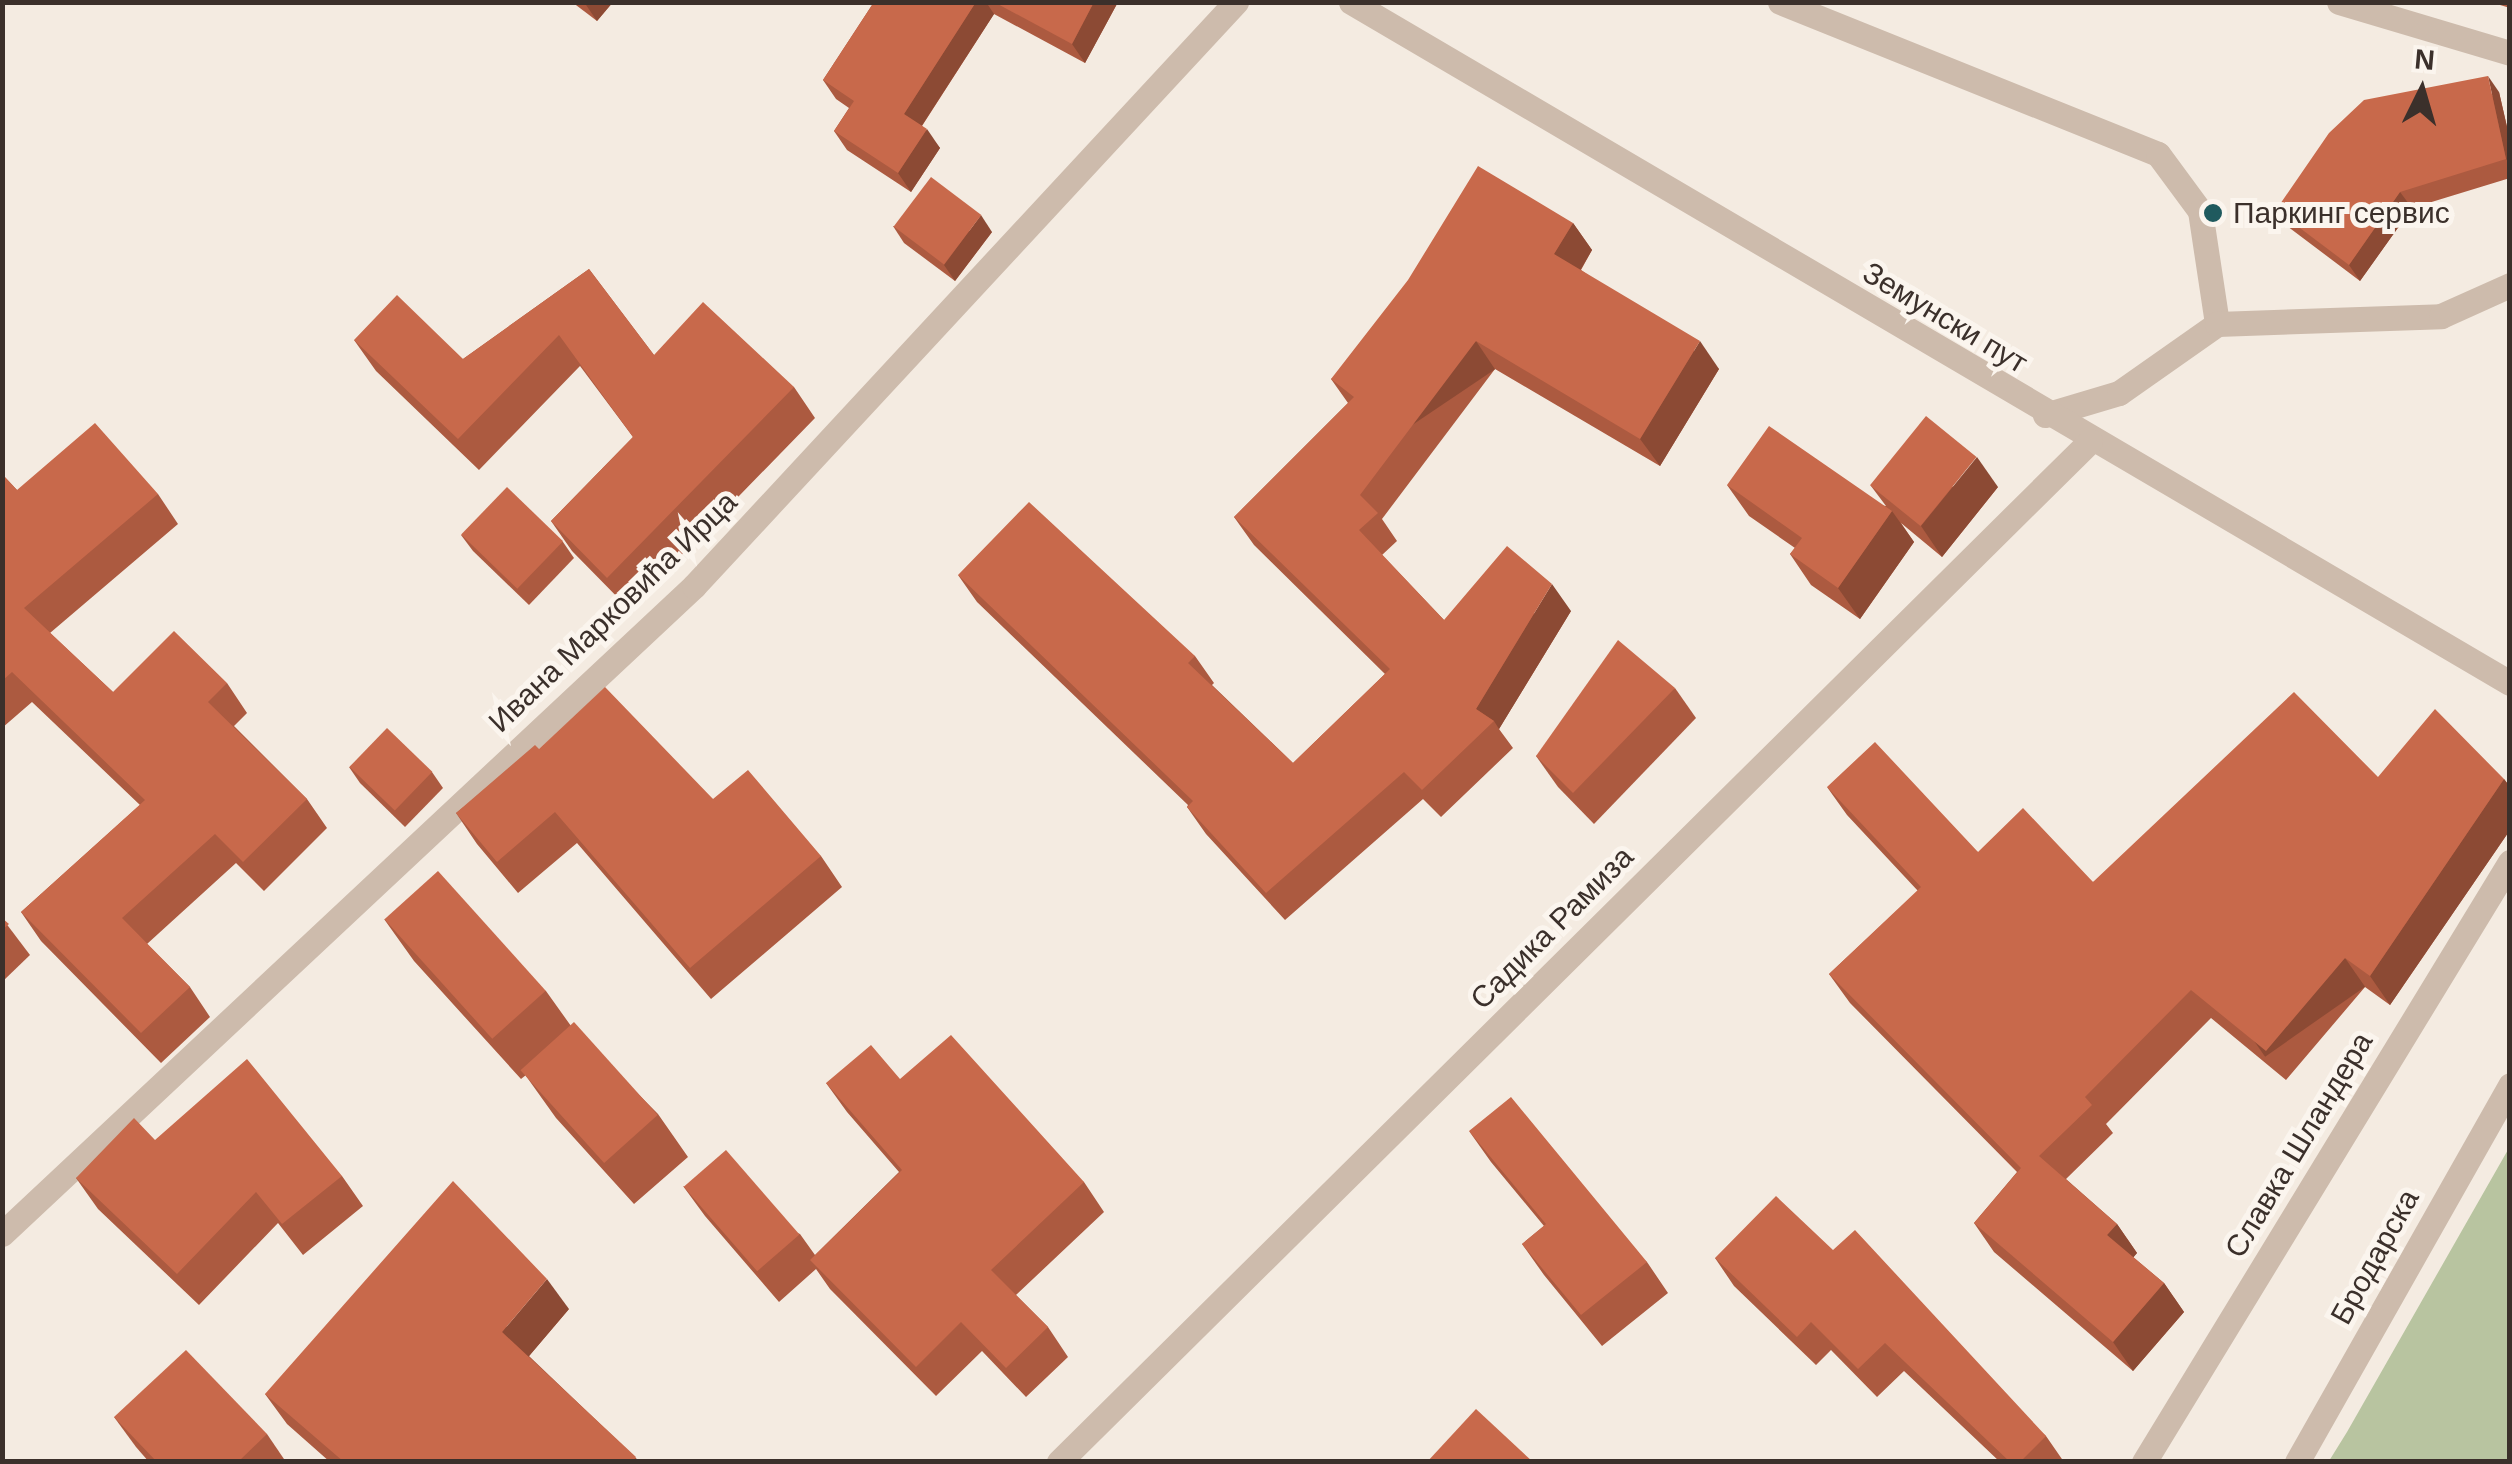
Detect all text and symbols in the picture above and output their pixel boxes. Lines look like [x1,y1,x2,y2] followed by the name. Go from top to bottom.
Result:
[2372,40,2472,140] north arrow
[2413,43,2436,76] text: N
[2233,195,2450,231] place label: Паркинг сервис
[2202,202,2224,224] marker: Паркинг сервис
[1856,255,2034,381] street label: Земунски пут
[482,484,744,740] street label: Ивана Марковића Ирца
[1463,839,1641,1017] street label: Садика Рамиза
[2218,1026,2380,1264] street label: Славка Шландера
[2323,1183,2427,1331] street label: Бродарска

